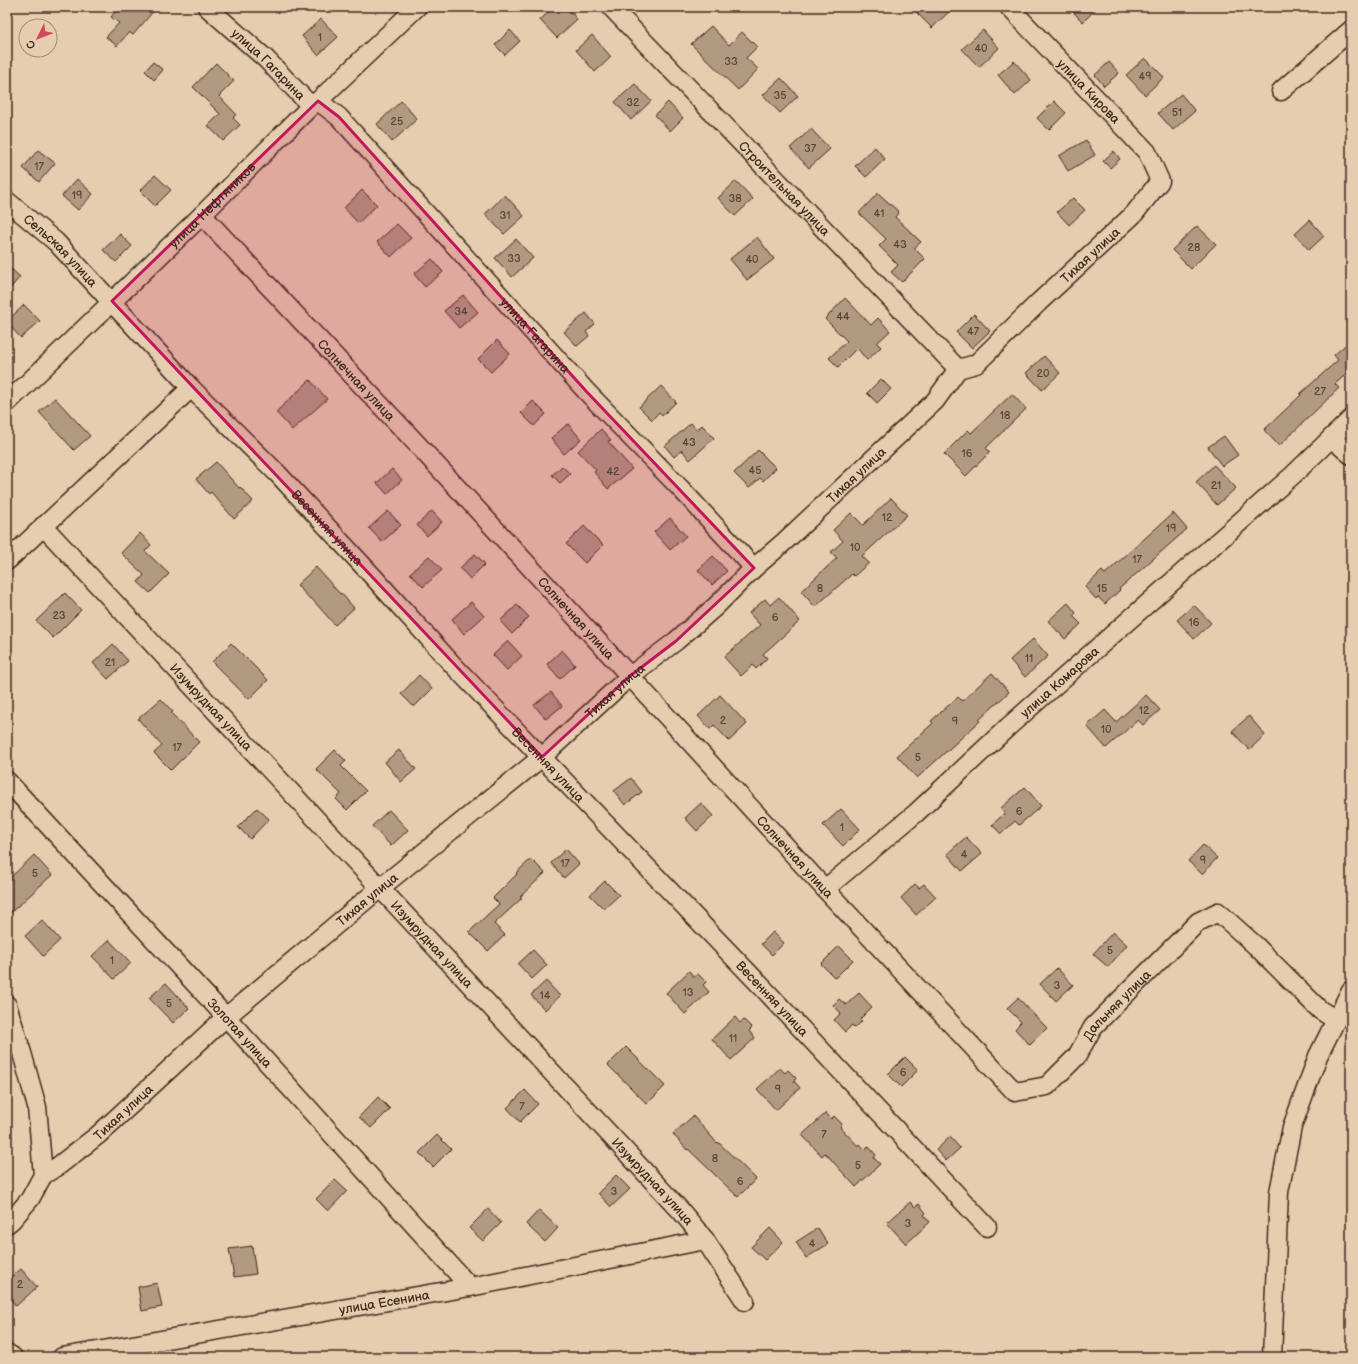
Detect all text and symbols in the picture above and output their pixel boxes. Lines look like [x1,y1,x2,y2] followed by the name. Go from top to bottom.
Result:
[18,18,58,58] north arrow
[228,25,308,104] street label: улица Гагарина
[318,31,322,44] house number: 1
[23,37,38,52] text: С
[974,42,988,55] house number: 40
[724,55,738,68] house number: 33
[1053,56,1123,128] street label: улица Кирова
[1138,70,1152,83] house number: 49
[773,89,787,102] house number: 35
[626,96,640,109] house number: 32
[1172,106,1182,119] house number: 51
[391,115,403,128] house number: 25
[735,138,833,240] street label: Строительная улица
[804,142,817,155] house number: 37
[166,159,259,252] street label: улица Нефтяников
[34,160,44,173] house number: 17
[72,189,82,202] house number: 19
[728,192,742,205] house number: 38
[874,207,884,220] house number: 41
[499,209,511,222] house number: 31
[20,211,101,291] street label: Сельская улица
[1058,224,1124,287] street label: Тихая улица
[893,238,907,251] house number: 43
[1188,241,1200,254] house number: 28
[507,252,521,265] house number: 33
[745,253,759,266] house number: 40
[497,295,573,377] street label: улица Гагарина
[454,305,468,318] house number: 34
[836,310,850,323] house number: 44
[967,325,980,338] house number: 47
[314,336,398,425] street label: Солнечная улица
[1037,367,1050,380] house number: 20
[1314,385,1327,398] house number: 27
[1000,409,1010,422] house number: 18
[682,436,696,449] house number: 43
[824,444,890,507] street label: Тихая улица
[962,447,973,460] house number: 16
[748,464,762,477] house number: 45
[606,465,620,478] house number: 42
[1211,479,1221,492] house number: 21
[288,487,366,570] street label: Весенняя улица
[882,511,893,524] house number: 12
[1166,522,1176,535] house number: 19
[850,541,861,554] house number: 10
[1132,553,1142,566] house number: 17
[534,574,618,663] street label: Солнечная улица
[817,582,823,595] house number: 8
[1097,582,1107,595] house number: 15
[52,609,66,622] house number: 23
[772,611,779,624] house number: 6
[1189,616,1200,629] house number: 16
[1017,643,1103,721] street label: улица Комарова
[1025,652,1033,665] house number: 11
[105,656,115,669] house number: 21
[166,660,255,755] street label: Изумрудная улица
[582,660,649,722] street label: Тихая улица
[1139,704,1150,717] house number: 12
[720,714,727,727] house number: 2
[952,715,958,728] house number: 9
[1101,723,1112,736] house number: 10
[508,724,588,806] street label: Весенняя улица
[172,741,182,754] house number: 17
[915,751,921,764] house number: 5
[1016,805,1023,818] house number: 6
[753,813,837,902] street label: Солнечная улица
[840,821,844,834] house number: 1
[961,848,968,861] house number: 4
[1200,854,1206,867] house number: 9
[560,857,570,870] house number: 17
[32,867,38,880] house number: 5
[334,870,402,930] street label: Тихая улица
[387,898,476,992] street label: Изумрудная улица
[1107,944,1113,957] house number: 5
[110,954,114,967] house number: 1
[732,958,812,1040] street label: Весенняя улица
[1080,967,1155,1044] street label: Дальняя улица
[1054,979,1061,992] house number: 3
[682,986,694,999] house number: 13
[540,989,551,1002] house number: 14
[204,995,275,1072] street label: Золотая улица
[166,997,172,1010] house number: 5
[729,1032,737,1045] house number: 11
[900,1066,907,1079] house number: 6
[91,1081,157,1144] street label: Тихая улица
[775,1083,781,1096] house number: 9
[519,1100,525,1113] house number: 7
[821,1128,827,1141] house number: 7
[608,1135,697,1229] street label: Изумрудная улица
[712,1152,718,1165] house number: 8
[855,1159,861,1172] house number: 5
[737,1175,744,1188] house number: 6
[611,1185,618,1198] house number: 3
[905,1217,912,1230] house number: 3
[809,1237,816,1250] house number: 4
[17,1278,24,1291] house number: 2
[338,1287,431,1318] street label: улица Есенина

